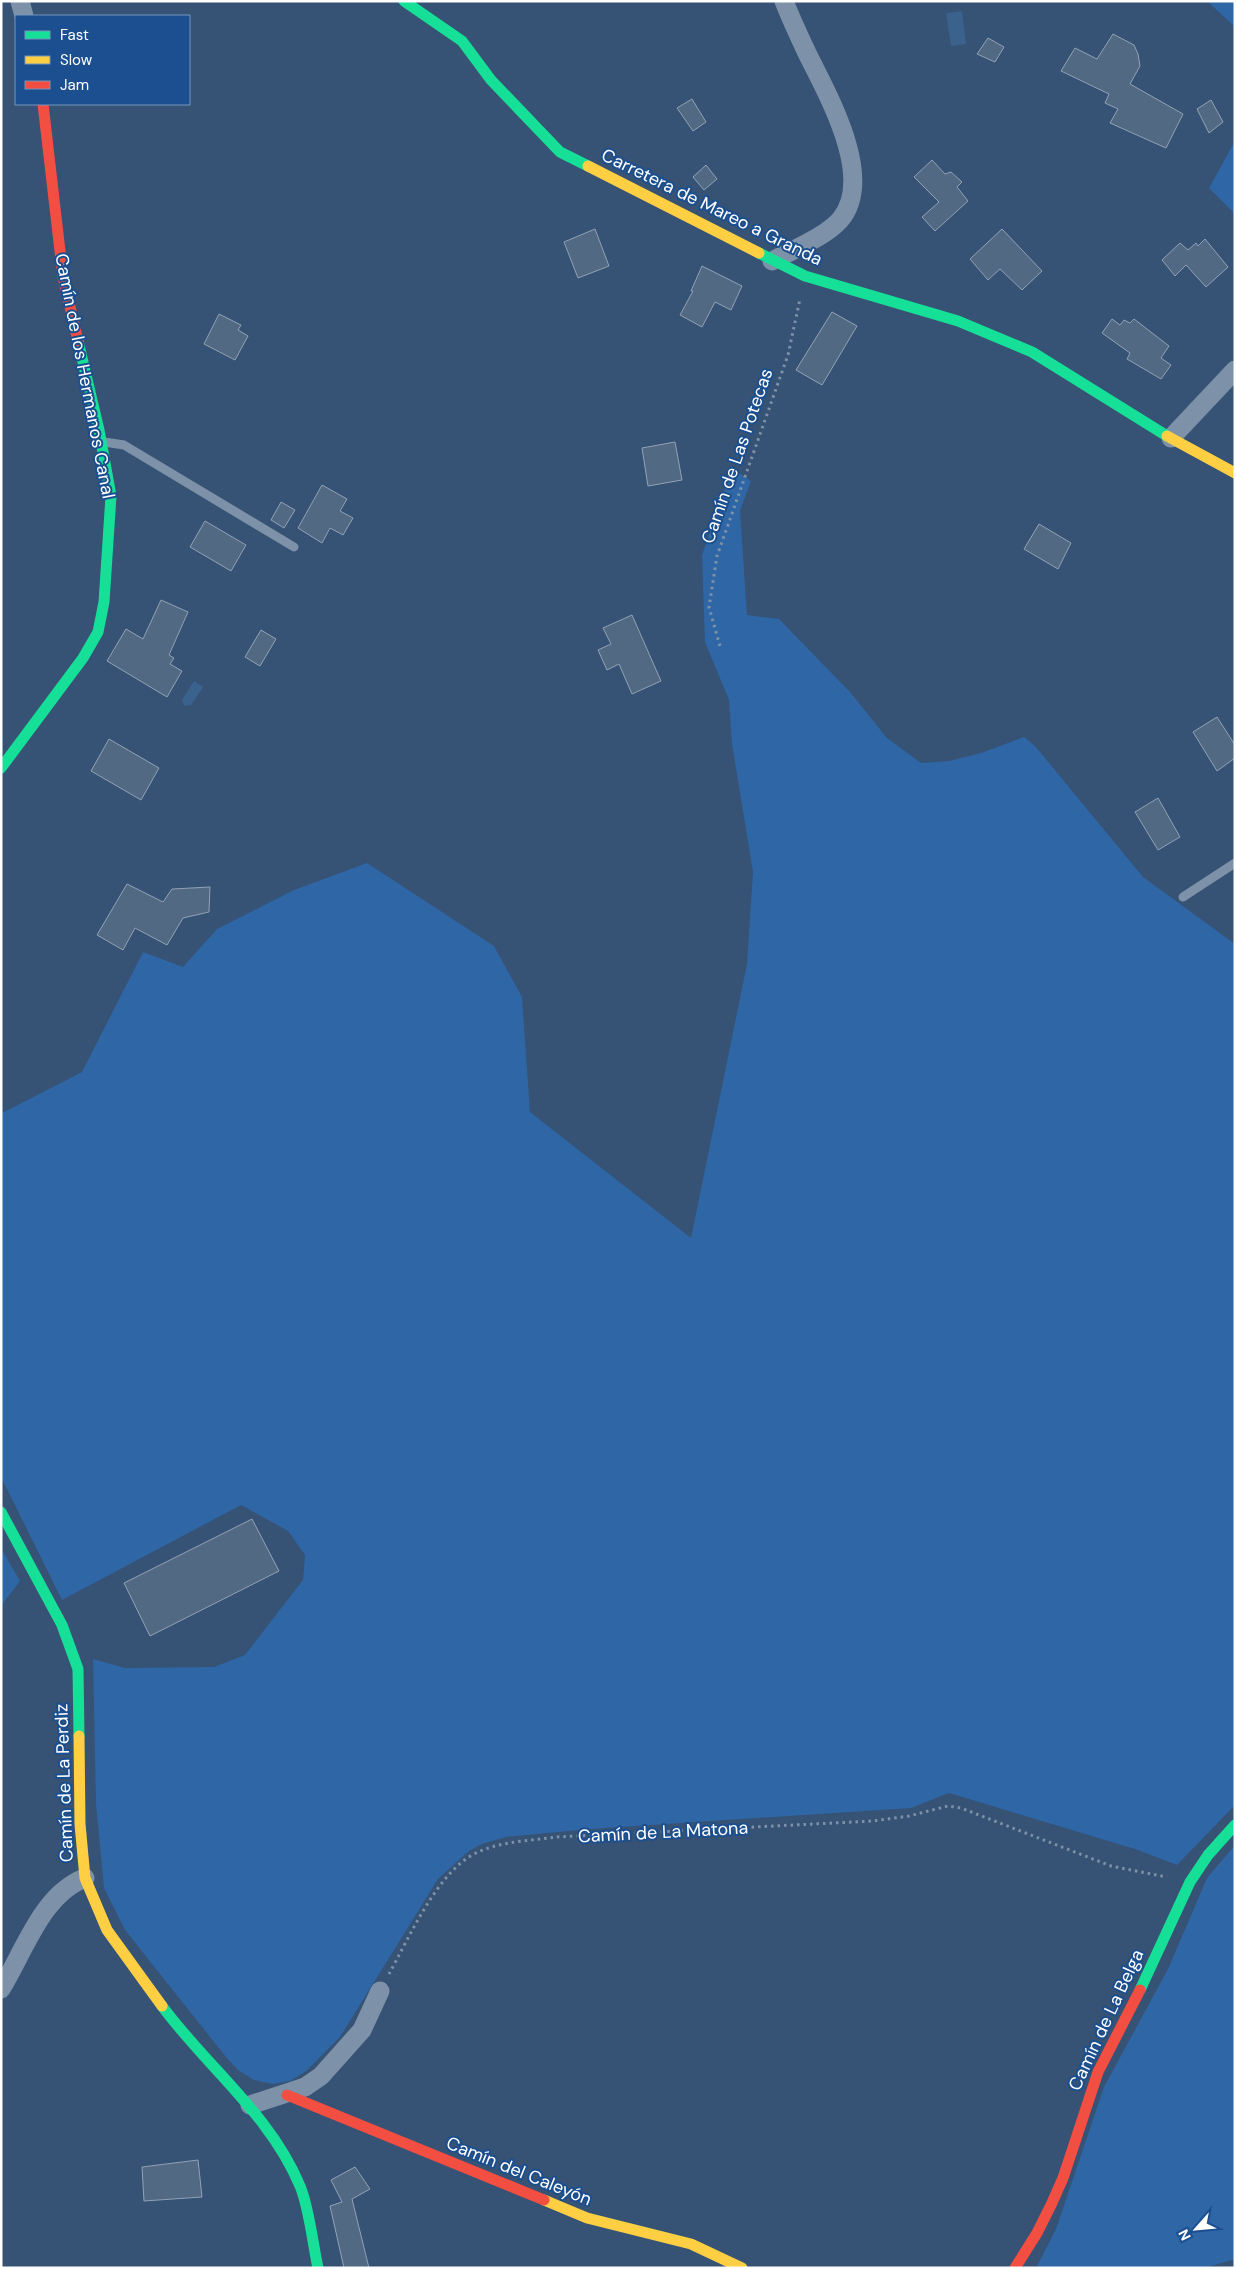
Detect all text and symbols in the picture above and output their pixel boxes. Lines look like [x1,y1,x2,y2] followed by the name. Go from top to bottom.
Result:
[15,15,190,105] legend
[60,25,89,45] text: Fast
[60,50,93,70] text: Slow
[60,75,89,95] text: Jam
[597,143,827,271] street label: Carretera de Mareo a Granda
[49,251,121,501] street label: Camín de los Hermanos Canal
[696,365,778,547] street label: Camín de Las Potecas
[49,1703,79,1863] street label: Camín de La Perdiz
[577,1816,749,1848] street label: Camín de La Matona
[1063,1946,1149,2094] street label: Camín de La Belga
[443,2131,595,2211] street label: Camín del Caleyón
[1171,2204,1221,2254] north arrow
[1174,2226,1195,2244] text: N

